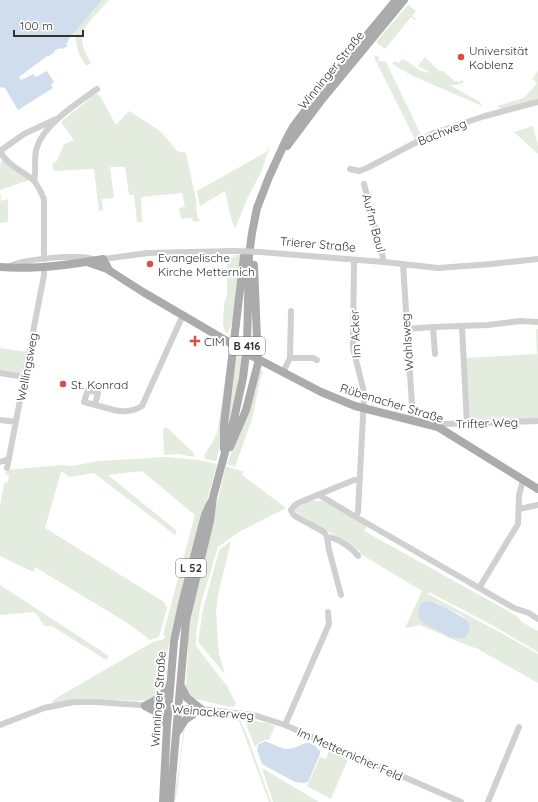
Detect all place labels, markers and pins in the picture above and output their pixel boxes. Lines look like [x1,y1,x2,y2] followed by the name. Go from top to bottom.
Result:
[469,43,528,72] place label: Universität Koblenz
[456,52,466,62] marker: Universität Koblenz
[158,250,255,279] place label: Evangelische Kirche Metternich
[145,259,155,269] marker: Evangelische Kirche Metternich
[204,334,225,349] place label: CIM
[189,335,201,347] marker: CIM
[71,377,128,392] place label: St. Konrad
[58,379,68,389] marker: St. Konrad

